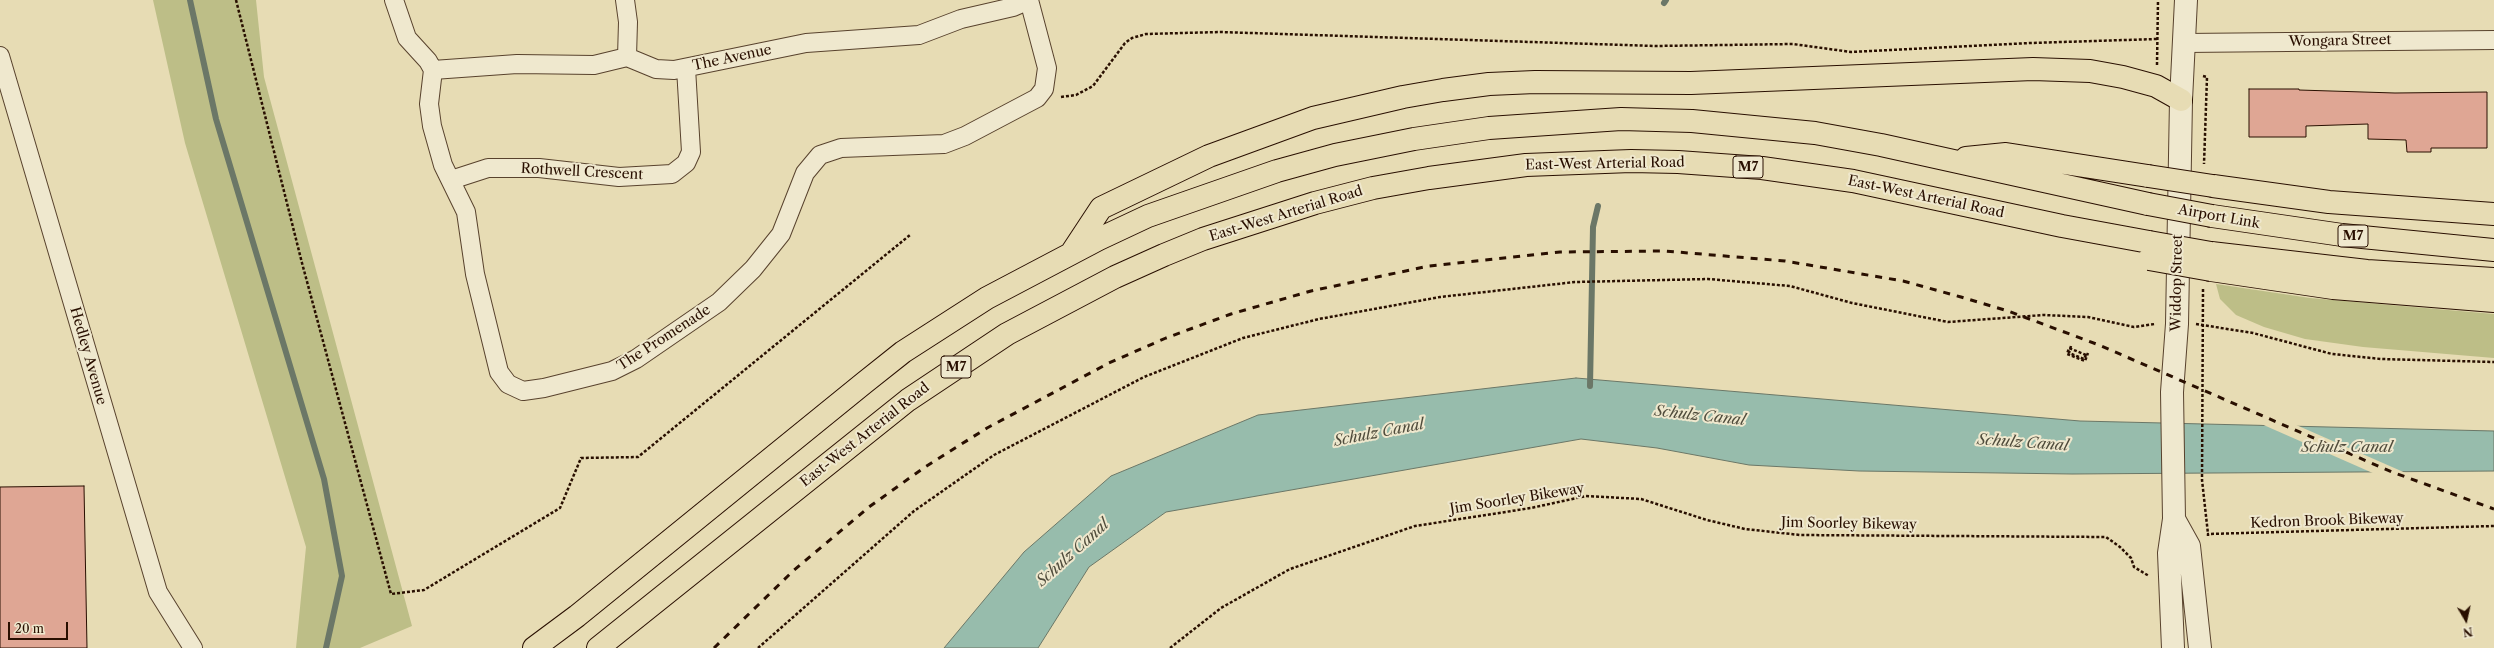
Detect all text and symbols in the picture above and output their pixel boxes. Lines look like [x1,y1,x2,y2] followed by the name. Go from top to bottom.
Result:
[2288,32,2392,50] street label: Wongara Street
[691,41,773,75] street label: The Avenue
[1525,154,1685,174] street label: East-West Arterial Road
[1733,156,1763,178] road number: M7
[520,160,644,184] street label: Rothwell Crescent
[1846,172,2006,222] street label: East-West Arterial Road
[1207,183,1365,245] street label: East-West Arterial Road
[2177,202,2261,232] street label: Airport Link
[2338,225,2368,247] road number: M7
[2168,234,2186,332] street label: Widdop Street
[614,302,714,374] street label: The Promenade
[66,305,110,407] street label: Hedley Avenue
[941,356,971,378] road number: M7
[797,379,933,491] street label: East-West Arterial Road
[1654,402,1746,430] water label: Schulz Canal
[1332,415,1426,451] water label: Schulz Canal
[1977,431,2069,455] water label: Schulz Canal
[2301,439,2393,457] water label: Schulz Canal
[1449,480,1585,518] street label: Jim Soorley Bikeway
[2250,510,2404,532] street label: Kedron Brook Bikeway
[1781,514,1917,534] street label: Jim Soorley Bikeway
[1033,516,1113,590] water label: Schulz Canal
[2446,600,2486,640] north arrow
[10,614,70,640] scale bar
[15,621,44,636] text: 20 m
[2462,624,2474,640] text: N

